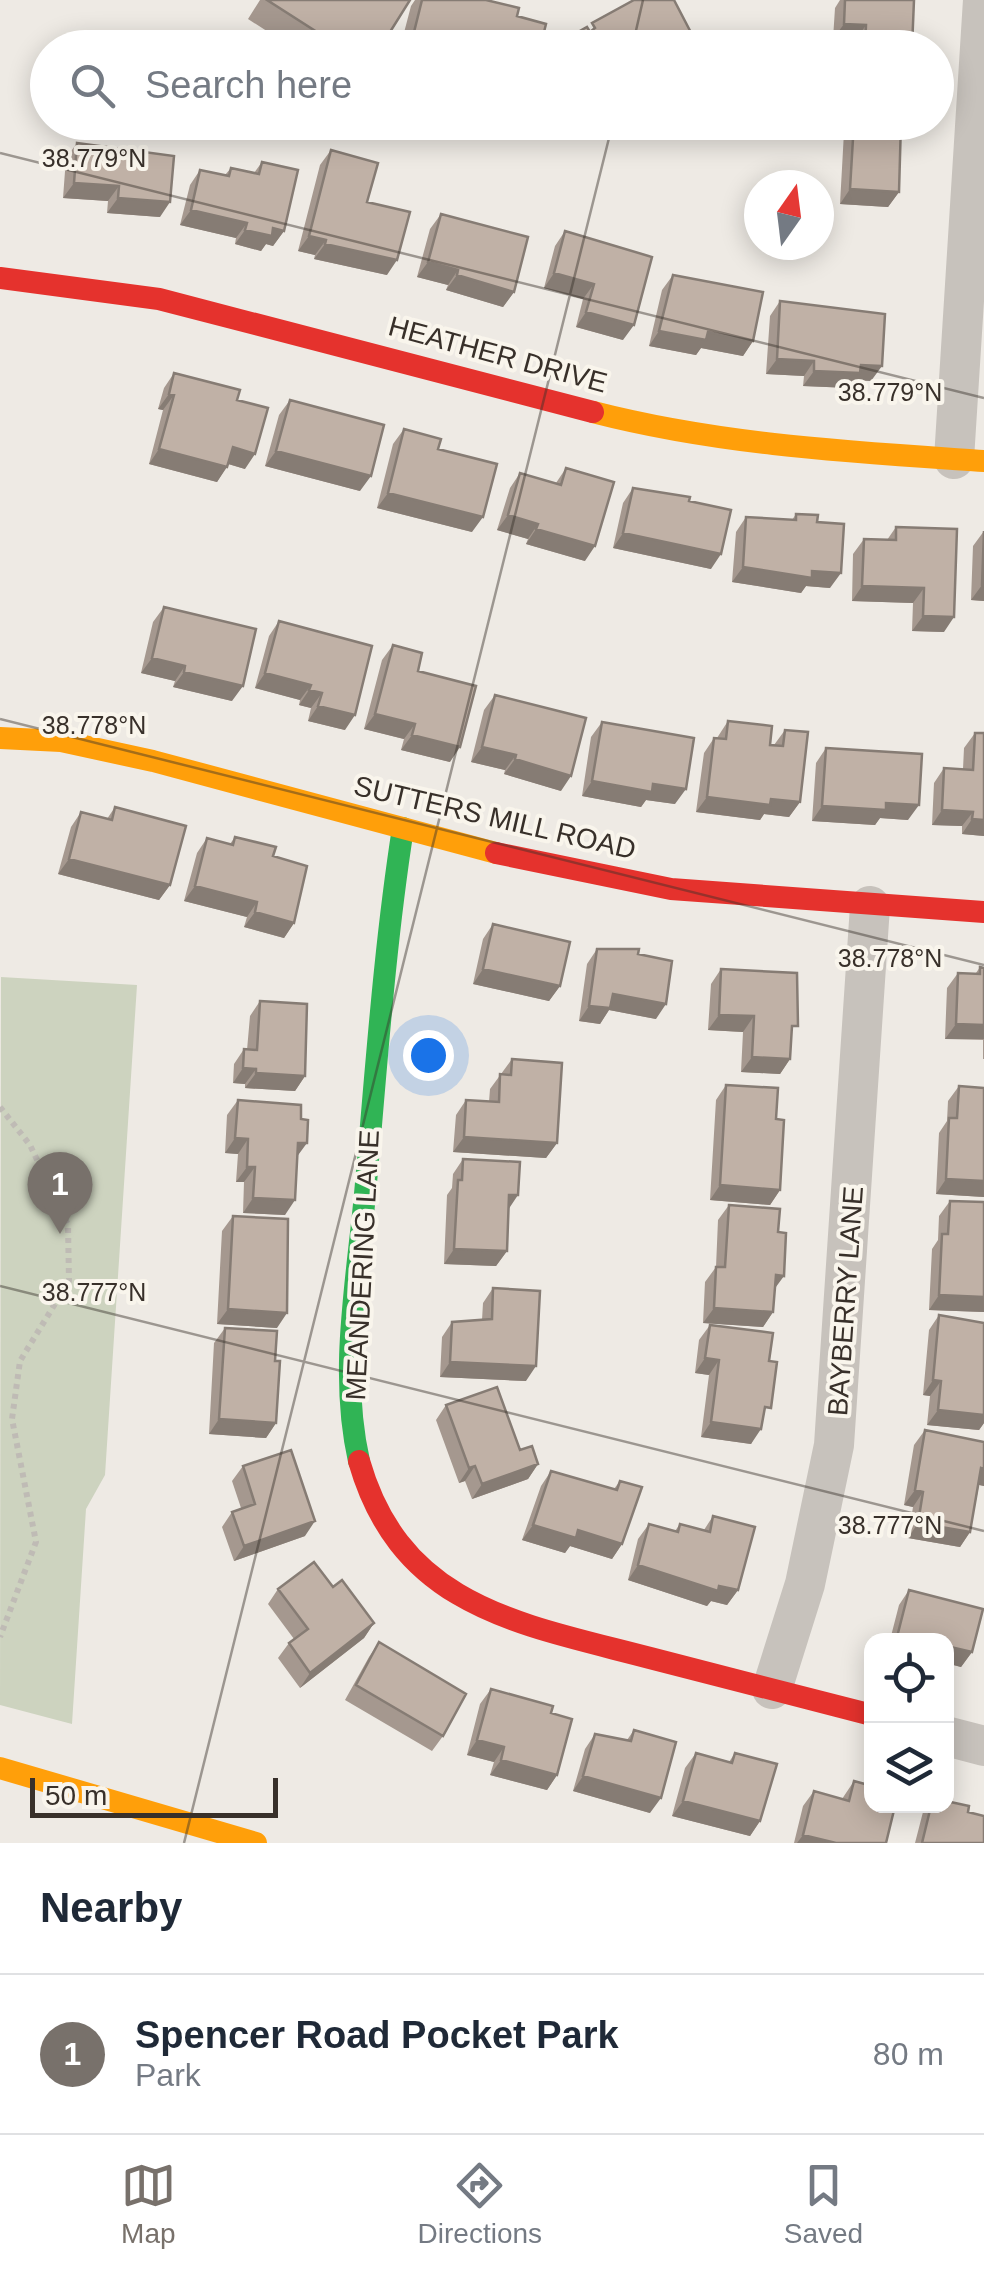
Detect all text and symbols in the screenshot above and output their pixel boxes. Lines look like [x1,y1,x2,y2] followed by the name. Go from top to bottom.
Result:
[30,30,954,140] search box
[65,58,120,113] icon: search
[145,64,352,106] text: Search here
[42,144,146,172] text: 38.779°N
[744,170,834,260] north arrow
[385,310,611,399] street label: HEATHER DRIVE
[838,378,942,406] text: 38.779°N
[42,711,146,739] text: 38.778°N
[351,770,639,865] street label: SUTTERS MILL ROAD
[838,944,942,972] text: 38.778°N
[403,1030,454,1081] your location
[340,1129,385,1401] street label: MEANDERING LANE
[28,1152,92,1234] pin: 1
[822,1185,869,1417] street label: BAYBERRY LANE
[42,1278,146,1306] text: 38.777°N
[838,1511,942,1539] text: 38.777°N
[864,1633,954,1813] map controls
[864,1633,954,1723] button: locate
[864,1723,954,1813] button: layers
[30,1773,278,1818] scale bar
[45,1780,107,1811] text: 50 m
[40,1884,182,1931] text: Nearby
[135,2014,619,2056] text: Spencer Road Pocket Park
[64,2036,81,2072] text: 1
[873,2036,944,2072] text: 80 m
[135,2057,201,2093] text: Park
[121,2158,176,2250] tab: Map
[418,2158,542,2250] tab: Directions
[784,2158,863,2250] tab: Saved

